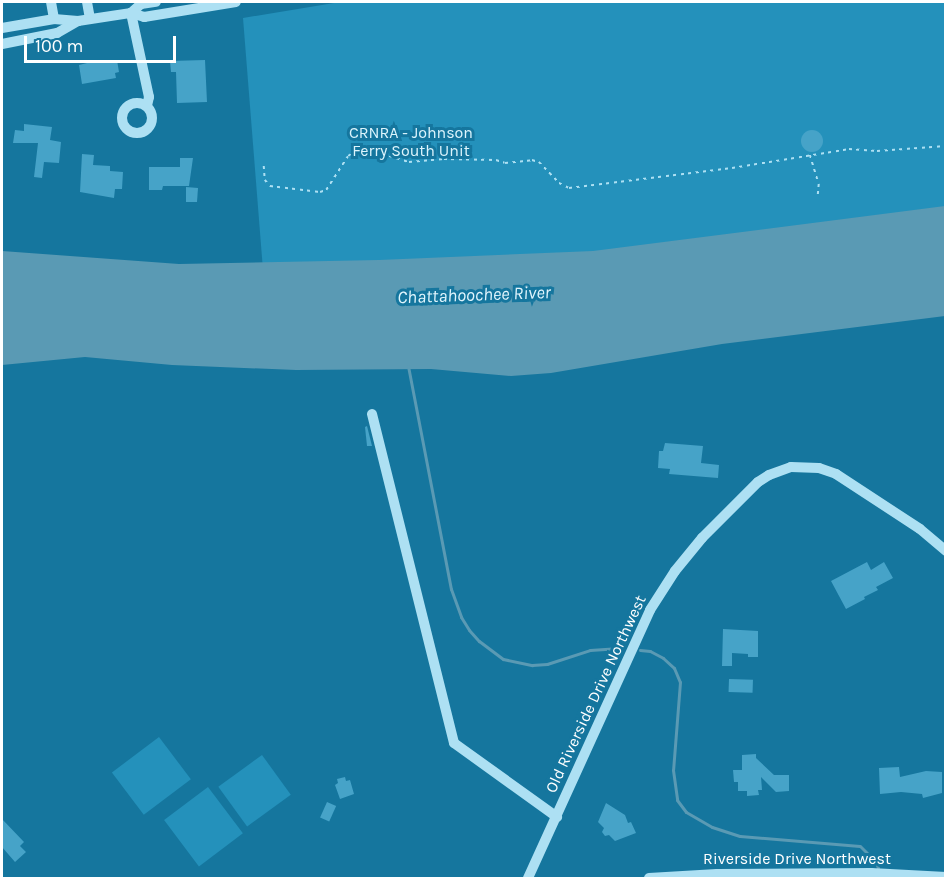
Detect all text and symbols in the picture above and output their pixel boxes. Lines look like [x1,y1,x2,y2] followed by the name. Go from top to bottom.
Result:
[27,24,178,62] scale bar
[35,35,83,57] text: 100 m
[349,123,473,161] park label: CRNRA - Johnson Ferry South Unit
[397,282,551,308] water label: Chattahoochee River
[542,592,650,796] street label: Old Riverside Drive Northwest
[703,849,891,869] street label: Riverside Drive Northwest

